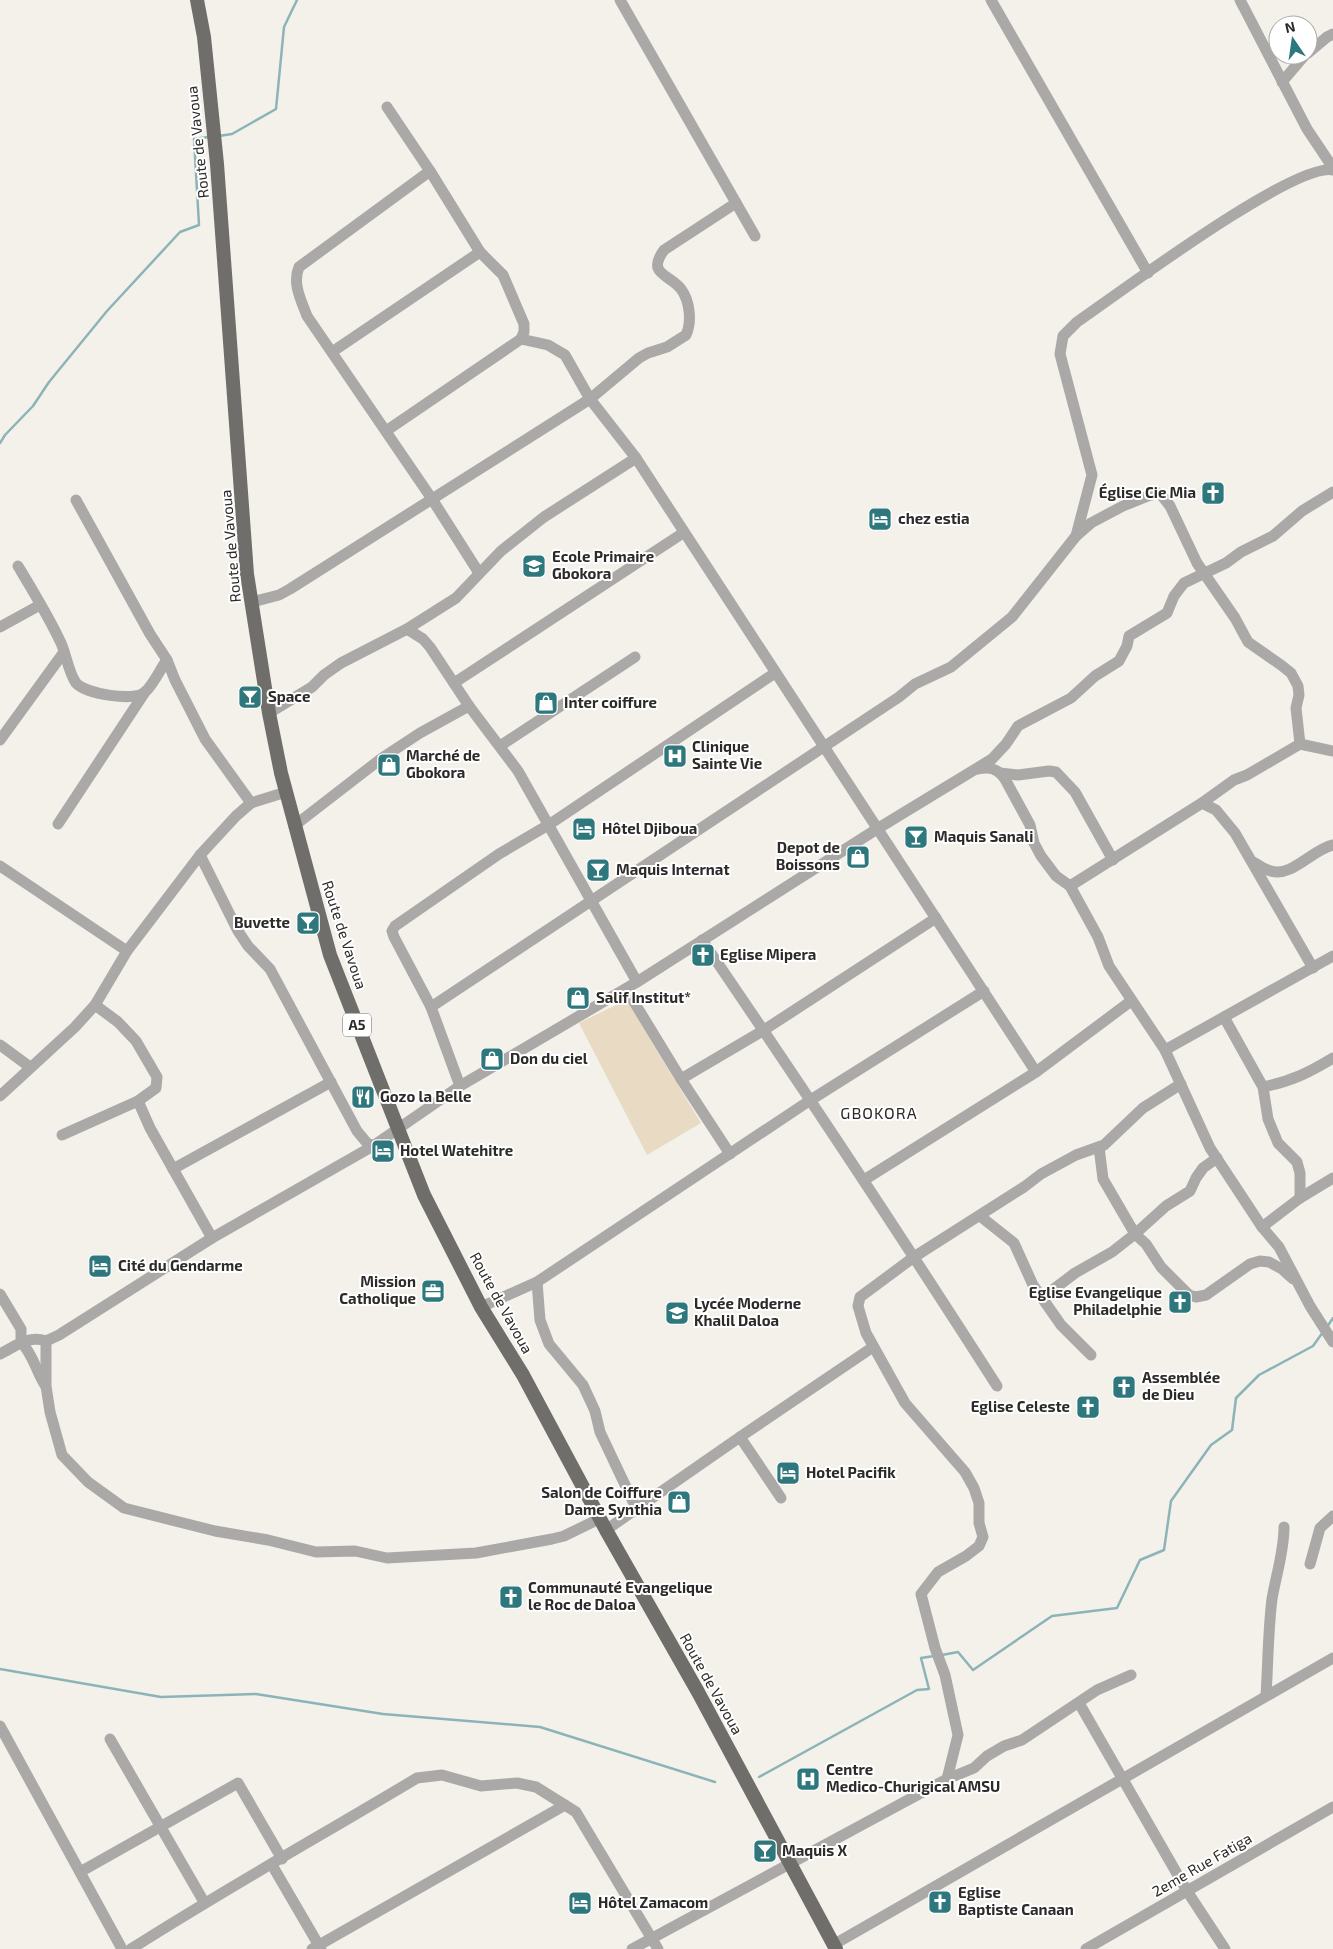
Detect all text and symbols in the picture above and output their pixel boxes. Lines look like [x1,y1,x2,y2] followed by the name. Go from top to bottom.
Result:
[1268,15,1318,65] north arrow
[1283,17,1297,36] text: N
[182,85,212,199] street label: Route de Vavoua
[1200,480,1226,506] church icon: Église Cie Mia
[1099,482,1196,501] place label: Église Cie Mia
[216,489,244,603] street label: Route de Vavoua
[867,506,893,532] hotel icon: chez estia
[898,509,970,527] place label: chez estia
[552,547,654,582] place label: Ecole Primaire Gbokora
[521,553,547,579] school or university icon: Ecole Primaire Gbokora
[237,684,263,710] bar icon: Space
[268,687,310,705] place label: Space
[533,690,559,716] shop icon: Inter coiffure
[564,693,657,711] place label: Inter coiffure
[692,737,762,772] place label: Clinique Sainte Vie
[662,743,688,769] hospital icon: Clinique Sainte Vie
[406,746,480,781] place label: Marché de Gbokora
[376,752,402,778] shop icon: Marché de Gbokora
[571,816,597,842] hotel icon: Hôtel Djiboua
[602,819,697,837] place label: Hôtel Djiboua
[903,824,929,850] bar icon: Maquis Sanali
[934,827,1033,845] place label: Maquis Sanali
[776,838,840,873] place label: Depot de Boissons
[845,844,871,870] shop icon: Depot de Boissons
[585,857,611,883] bar icon: Maquis Internat
[616,860,730,878] place label: Maquis Internat
[319,878,371,991] street label: Route de Vavoua
[295,910,321,936] bar icon: Buvette
[234,913,290,931] place label: Buvette
[690,942,716,968] church icon: Eglise Mipera
[720,945,816,963] place label: Eglise Mipera
[565,985,591,1011] shop icon: Salif Institut*
[596,988,691,1006] place label: Salif Institut*
[343,1014,371,1036] road number: A5
[479,1046,505,1072] shop icon: Don du ciel
[510,1049,588,1067] place label: Don du ciel
[350,1084,376,1110] restaurant icon: Gozo la Belle
[380,1087,472,1105] place label: Gozo la Belle
[840,1103,918,1122] district label: GBOKORA
[370,1138,396,1164] hotel icon: Hotel Watehitre
[400,1141,513,1159] place label: Hotel Watehitre
[467,1249,537,1356] street label: Route de Vavoua
[87,1253,113,1279] hotel icon: Cité du Gendarme
[118,1256,243,1274] place label: Cité du Gendarme
[339,1272,416,1307] place label: Mission Catholique
[420,1278,446,1304] office icon: Mission Catholique
[1029,1283,1162,1318] place label: Eglise Evangelique Philadelphie
[1167,1289,1193,1315] church icon: Eglise Evangelique Philadelphie
[694,1294,801,1329] place label: Lycée Moderne Khalil Daloa
[664,1300,690,1326] school or university icon: Lycée Moderne Khalil Daloa
[1142,1368,1220,1403] place label: Assemblée de Dieu
[1111,1374,1137,1400] church icon: Assemblée de Dieu
[1075,1394,1101,1420] church icon: Eglise Celeste
[971,1397,1070,1415] place label: Eglise Celeste
[775,1460,801,1486] hotel icon: Hotel Pacifik
[806,1463,896,1481] place label: Hotel Pacifik
[541,1483,662,1519] place label: Salon de Coiffure Dame Synthia
[666,1489,692,1515] shop icon: Salon de Coiffure Dame Synthia
[528,1578,712,1613] place label: Communauté Evangelique le Roc de Daloa
[498,1584,524,1610] church icon: Communauté Evangelique le Roc de Daloa
[677,1630,747,1737] street label: Route de Vavoua
[826,1760,1000,1795] place label: Centre Medico-Churigical AMSU
[795,1766,821,1792] hospital icon: Centre Medico-Churigical AMSU
[1148,1828,1255,1900] street label: 2eme Rue Fatiga
[752,1838,778,1864] bar icon: Maquis X
[782,1841,847,1859] place label: Maquis X
[958,1883,1074,1918] place label: Eglise Baptiste Canaan
[927,1889,953,1915] church icon: Eglise Baptiste Canaan
[567,1890,593,1916] hotel icon: Hôtel Zamacom
[598,1893,708,1911] place label: Hôtel Zamacom

